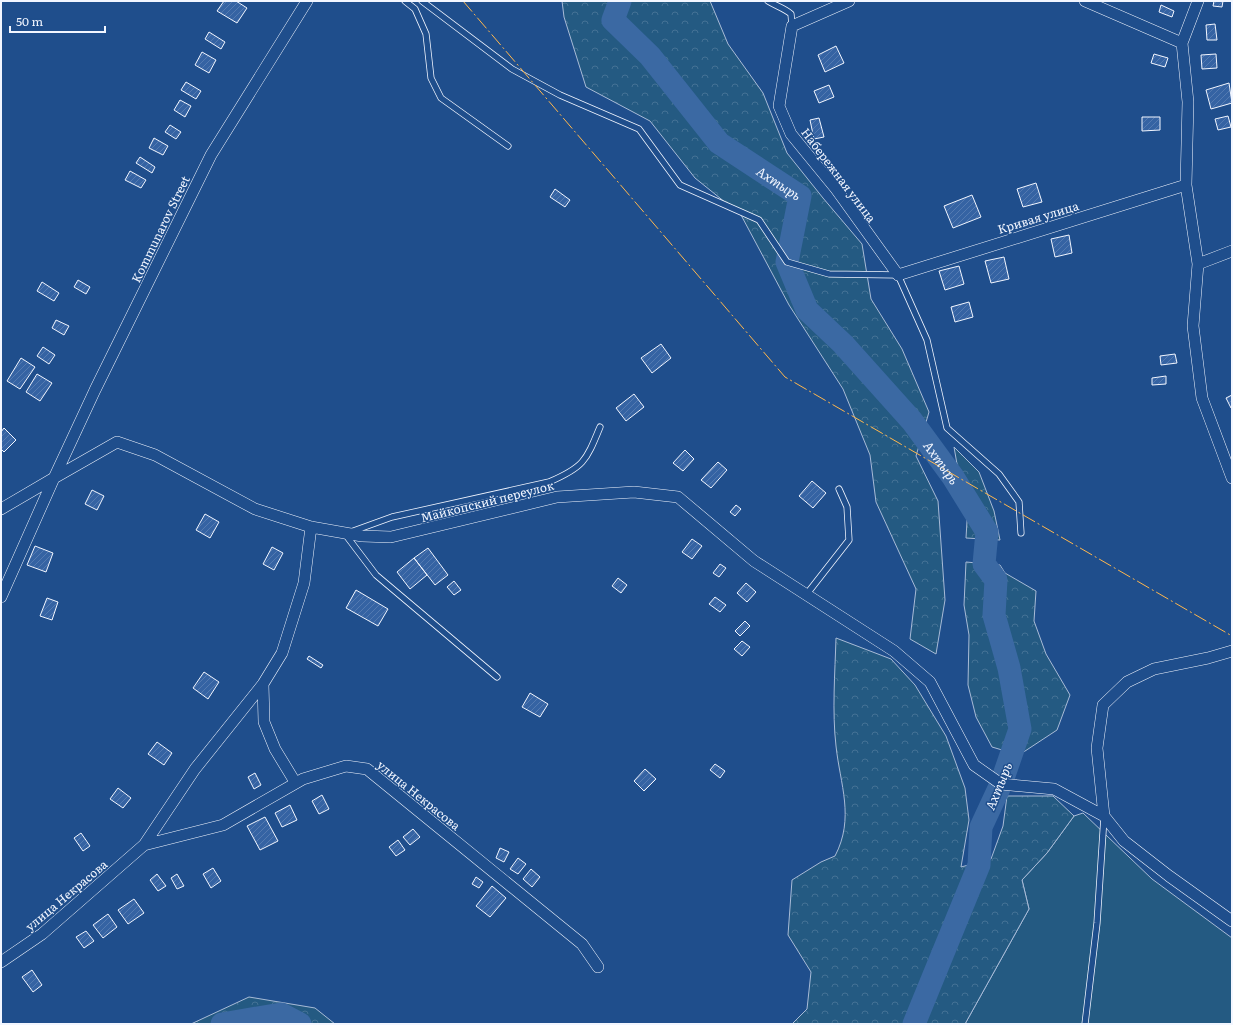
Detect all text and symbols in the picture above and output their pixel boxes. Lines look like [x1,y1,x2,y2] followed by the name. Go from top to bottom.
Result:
[10,8,105,34] scale bar
[16,12,43,30] text: 50 m
[797,124,881,227] street label: Набережная улица
[753,161,805,204] water label: Ахтырь
[126,172,194,285] street label: Kommunarov Street
[995,196,1081,238] street label: Кривая улица
[920,436,965,488] water label: Ахтырь
[419,476,555,526] street label: Майкопский переулок
[373,756,465,835] street label: улица Некрасова
[980,759,1016,813] water label: Ахтырь
[21,855,111,935] street label: улица Некрасова

